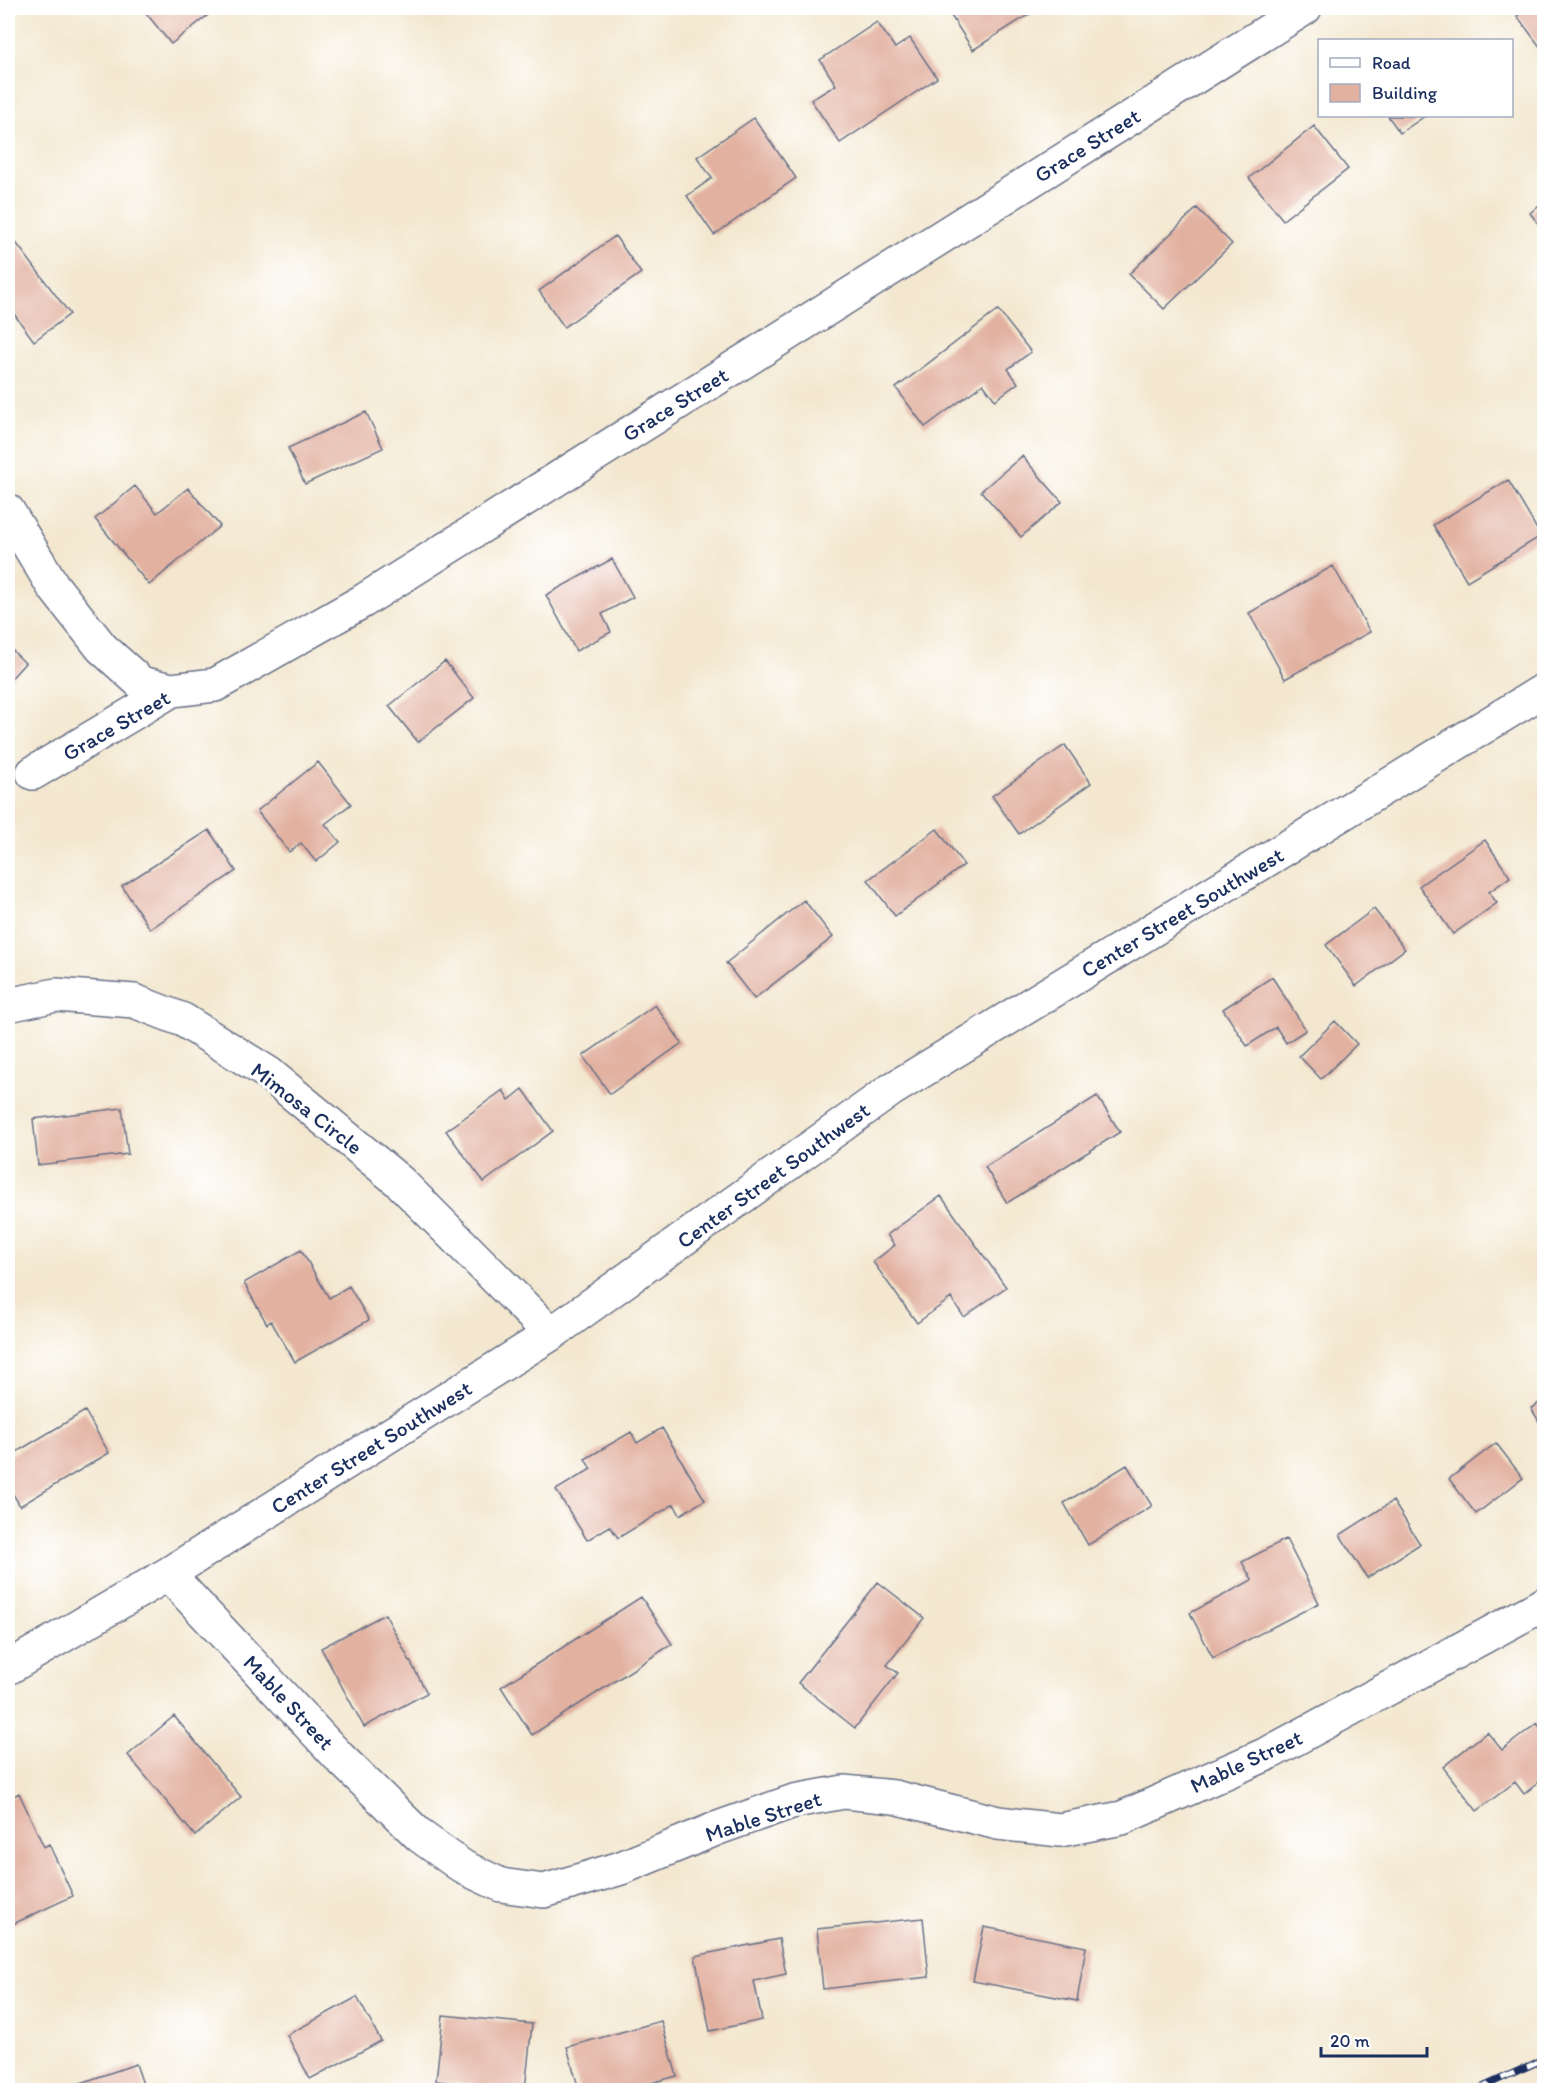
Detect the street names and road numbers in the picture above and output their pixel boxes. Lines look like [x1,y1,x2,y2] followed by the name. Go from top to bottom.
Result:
[1029,102,1145,189] street label: Grace Street
[617,361,733,448] street label: Grace Street
[58,684,175,767] street label: Grace Street
[1076,841,1288,984] street label: Center Street Southwest
[245,1056,368,1160] street label: Mimosa Circle
[672,1096,875,1254] street label: Center Street Southwest
[266,1375,477,1520] street label: Center Street Southwest
[238,1649,340,1756] street label: Mable Street
[1186,1724,1307,1799] street label: Mable Street
[702,1785,825,1848] street label: Mable Street

